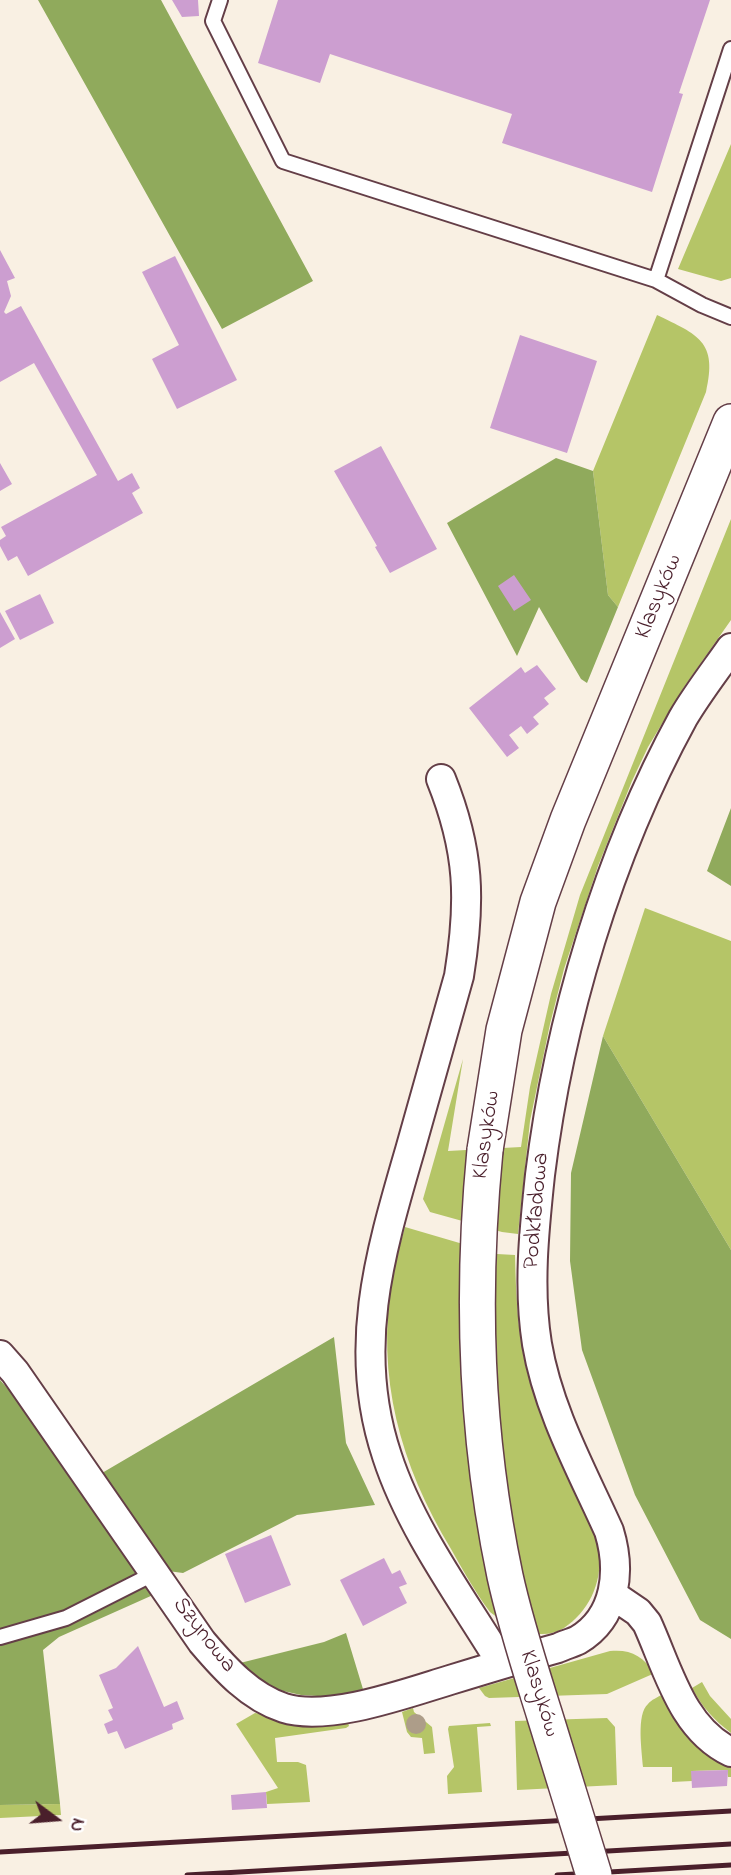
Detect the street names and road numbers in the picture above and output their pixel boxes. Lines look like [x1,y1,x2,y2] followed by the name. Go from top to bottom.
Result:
[631,551,689,643] street label: Klasyków
[468,1089,508,1181] street label: Klasyków
[519,1152,557,1270] street label: Podkładowa
[165,1593,241,1679] street label: Szynowa
[512,1647,564,1741] street label: Klasyków

